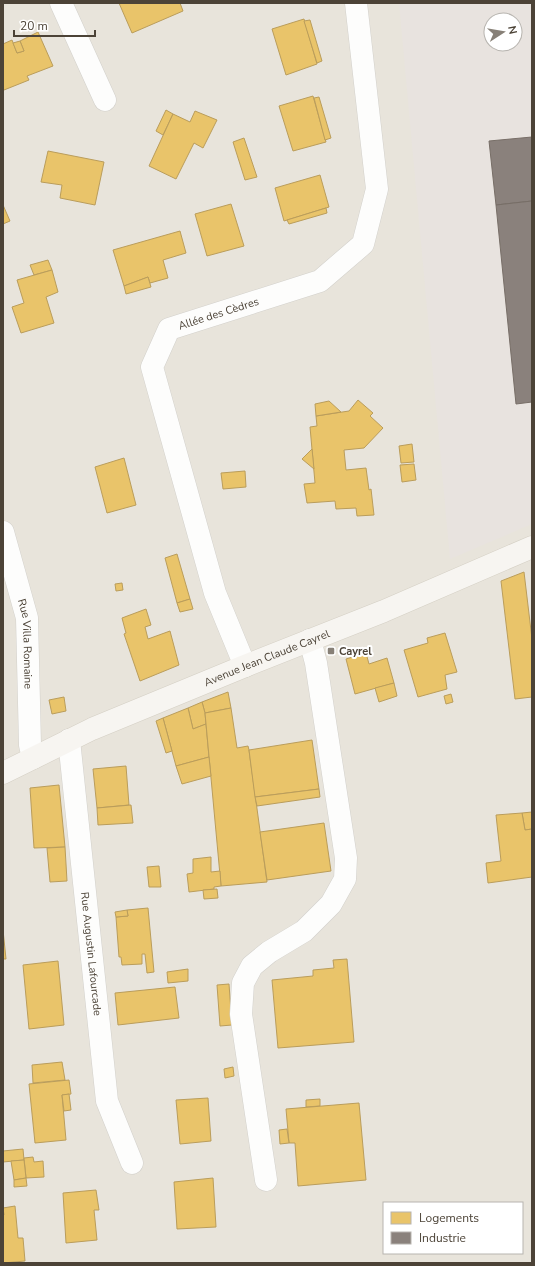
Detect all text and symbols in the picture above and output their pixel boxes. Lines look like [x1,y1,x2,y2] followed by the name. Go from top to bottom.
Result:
[14,12,95,38] scale bar
[483,12,523,52] north arrow
[20,18,48,34] text: 20 m
[504,24,520,36] text: N
[176,294,261,334] street label: Allée des Cèdres
[14,597,36,689] street label: Rue Villa Romaine
[202,626,333,690] street label: Avenue Jean Claude Cayrel
[339,644,372,659] place label: Cayrel
[326,646,336,656] marker: Cayrel
[77,891,105,1017] street label: Rue Augustin Lafourcade
[383,1202,523,1254] legend
[419,1210,479,1226] text: Logements
[419,1230,466,1246] text: Industrie

